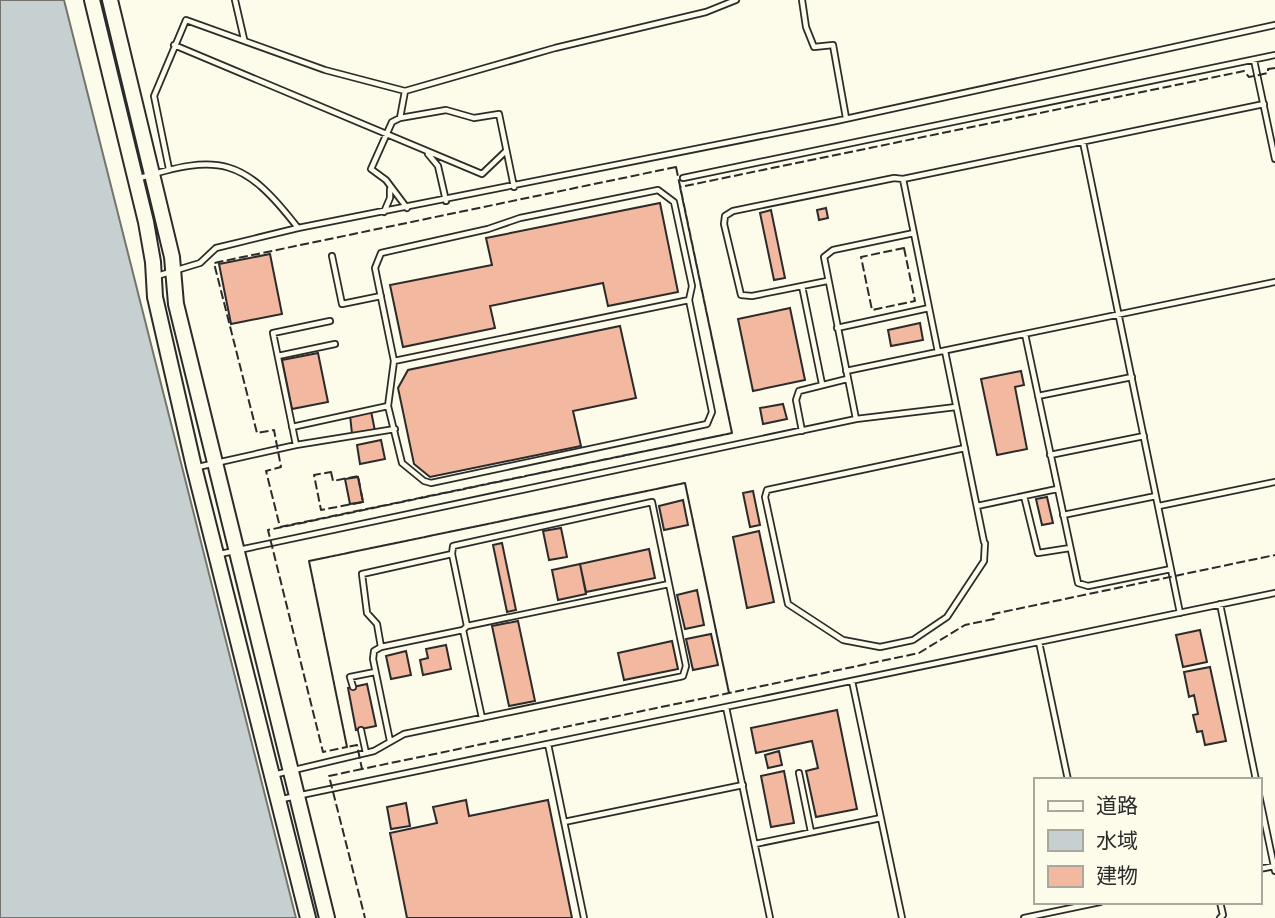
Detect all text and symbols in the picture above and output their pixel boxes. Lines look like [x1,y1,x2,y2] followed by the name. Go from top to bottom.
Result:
[1034,778,1261,904] legend
[1096,792,1138,818] text: 道路
[1096,827,1138,853] text: 水域
[1096,862,1138,888] text: 建物

